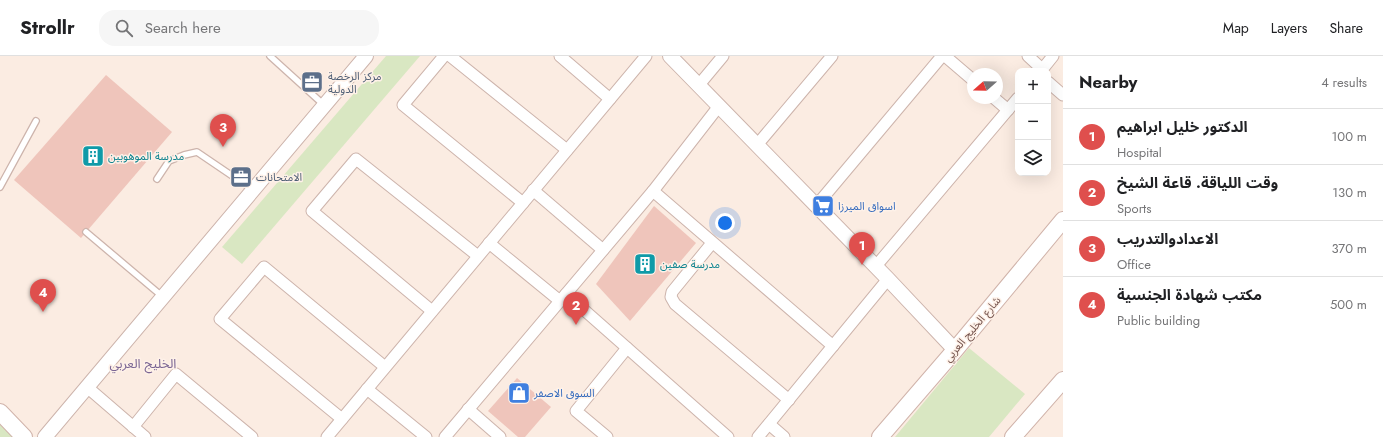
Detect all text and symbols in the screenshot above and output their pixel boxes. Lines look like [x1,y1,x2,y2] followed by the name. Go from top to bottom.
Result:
[99,10,379,46] search box
[20,14,75,41] text: Strollr
[113,17,135,39] icon: search
[145,17,221,39] text: Search here
[1223,18,1249,38] text: Map
[1271,18,1307,38] text: Layers
[1329,18,1363,38] text: Share
[328,68,382,97] place label: مركز الرخصة الدولية
[967,68,1003,104] north arrow
[1015,68,1051,176] map controls
[1015,68,1051,104] button: +
[299,69,325,95] office icon: مركز الرخصة الدولية
[1079,70,1137,94] text: Nearby
[1321,73,1367,92] text: 4 results
[1015,104,1051,140] button: −
[210,114,236,147] pin: 3
[1117,116,1248,138] text: الدكتور خليل ابراهيم
[1089,127,1095,146] text: 1
[1332,127,1367,146] text: 100 m
[1015,140,1051,176] button: layers
[80,143,106,169] building icon: مدرسة الموهوبين
[1117,143,1162,162] text: Hospital
[108,148,184,164] place label: مدرسة الموهوبين
[228,164,254,190] office icon: الامتحانات
[256,169,302,185] place label: الامتحانات
[1117,172,1278,194] text: وقت اللياقة. قاعة الشيخ
[1088,183,1096,202] text: 2
[1332,183,1367,202] text: 130 m
[810,193,836,219] supermarket icon: اسواق الميرزا
[838,198,896,214] place label: اسواق الميرزا
[1117,199,1151,218] text: Sports
[715,213,735,233] your location
[1117,228,1218,250] text: الاعدادوالتدريب
[849,232,875,265] pin: 1
[1088,239,1096,258] text: 3
[1331,239,1367,258] text: 370 m
[632,251,658,277] building icon: مدرسة صفين
[1117,255,1151,274] text: Office
[660,256,720,272] place label: مدرسة صفين
[30,279,56,312] pin: 4
[1117,284,1262,306] text: مكتب شهادة الجنسية
[563,292,589,325] pin: 2
[940,292,1006,366] street label: شارع الخليج العربي
[1087,295,1097,314] text: 4
[1330,295,1367,314] text: 500 m
[1117,311,1200,330] text: Public building
[110,354,176,374] district label: الخليج العربي
[506,380,532,406] shop icon: السوق الاصفر
[533,385,595,401] place label: السوق الاصفر

